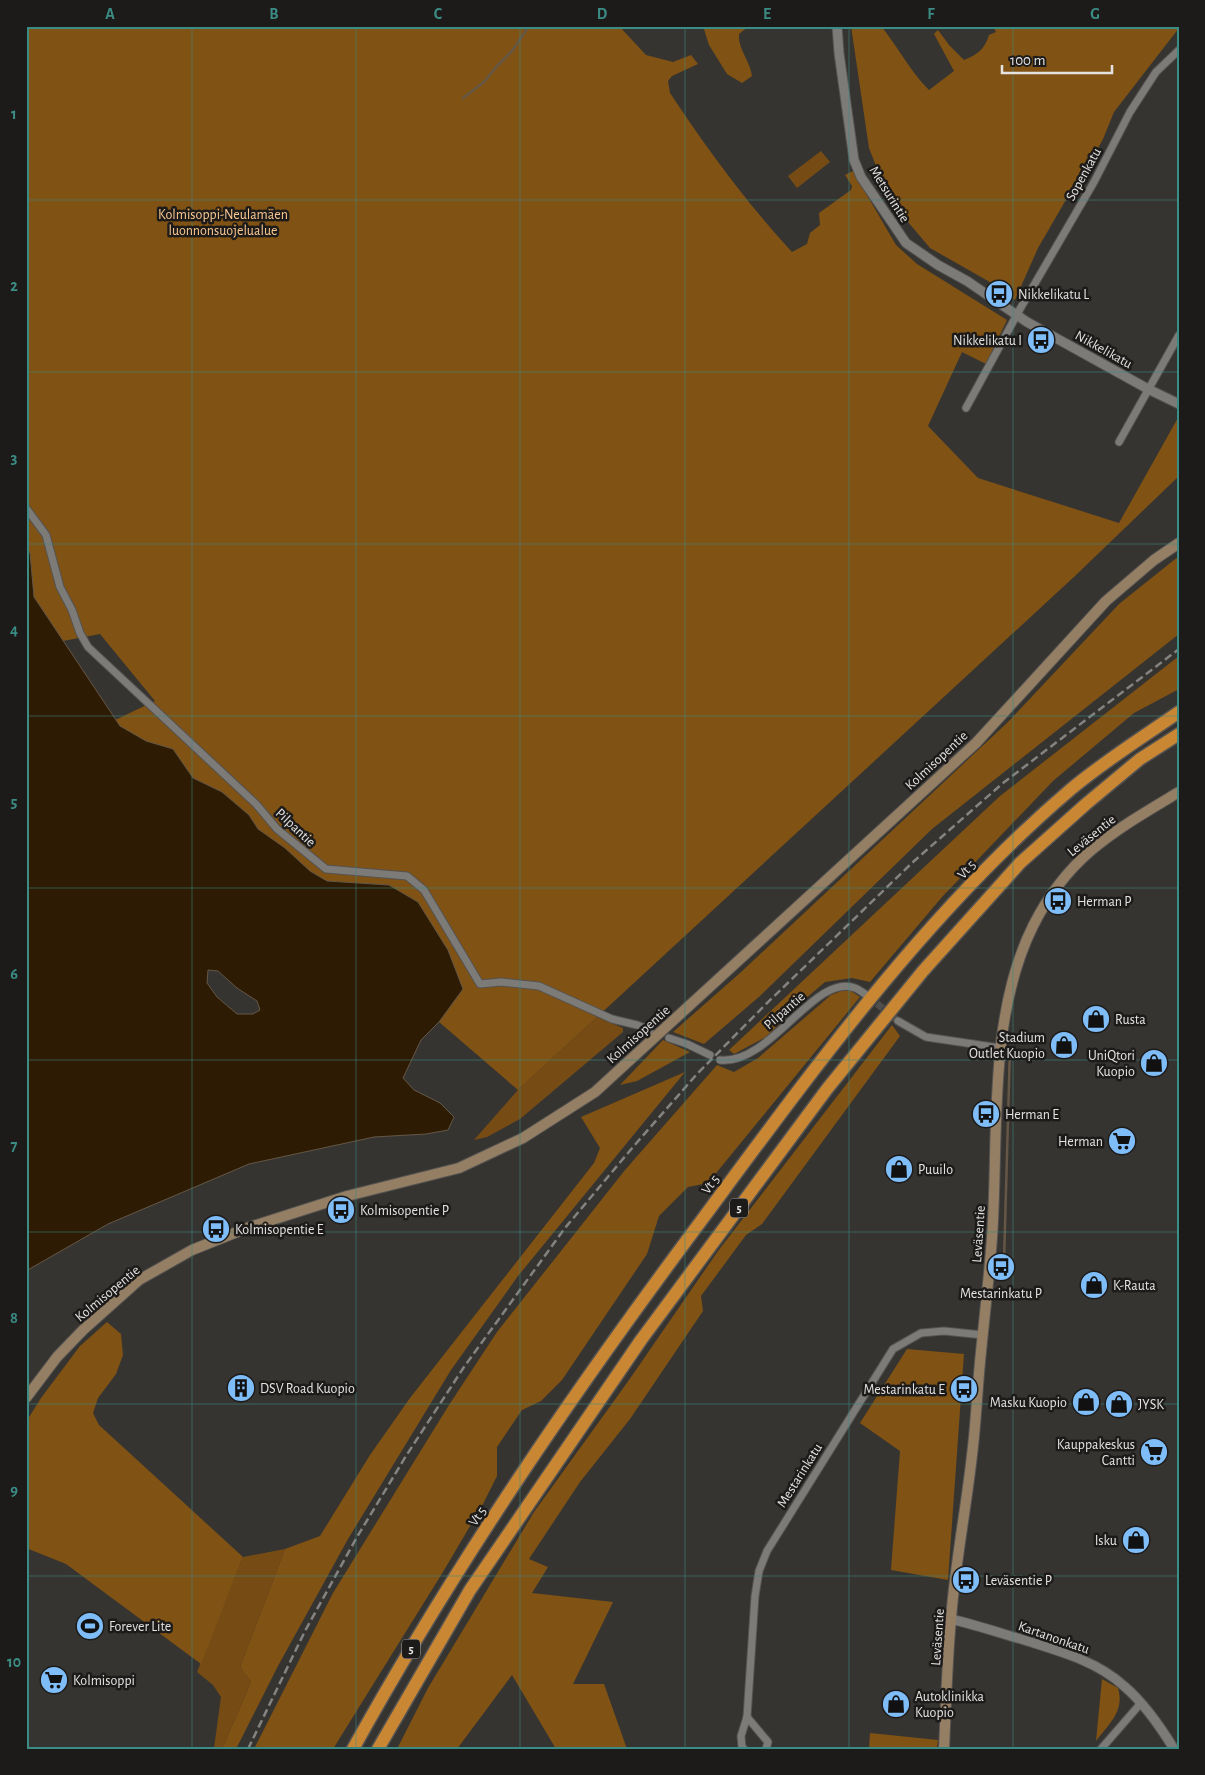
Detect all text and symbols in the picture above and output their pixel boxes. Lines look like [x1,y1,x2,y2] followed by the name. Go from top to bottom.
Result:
[105,6,115,22] text: A
[269,6,279,22] text: B
[434,6,443,22] text: C
[597,6,608,22] text: D
[763,6,771,22] text: E
[927,6,935,22] text: F
[1090,6,1100,22] text: G
[1002,42,1112,74] scale bar
[1010,53,1045,68] text: 100 m
[11,106,17,122] text: 1
[1064,146,1104,203] street label: Sopenkatu
[866,164,912,225] street label: Metsurintie
[158,208,288,238] park label: Kolmisoppi-Neulamäen luonnonsuojelualue
[10,278,18,294] text: 2
[984,279,1014,309] bus stop icon: Nikkelikatu L
[1018,288,1089,302] place label: Nikkelikatu L
[1026,325,1056,355] bus stop icon: Nikkelikatu I
[1073,328,1134,371] street label: Nikkelikatu
[953,334,1022,348] place label: Nikkelikatu I
[11,450,18,466] text: 3
[10,622,18,638] text: 4
[903,729,970,793] street label: Kolmisopentie
[11,794,18,810] text: 5
[273,806,318,850] street label: Pilpantie
[1065,812,1118,859] street label: Leväsentie
[955,858,979,882] street label: Vt 5
[1043,886,1073,916] bus stop icon: Herman P
[1077,895,1132,909] place label: Herman P
[10,966,18,982] text: 6
[762,989,808,1032] street label: Pilpantie
[604,1003,673,1067] street label: Kolmisopentie
[1081,1004,1111,1034] shop icon: Rusta
[1115,1013,1146,1027] place label: Rusta
[1049,1030,1079,1060] shop icon: Stadium Outlet Kuopio
[969,1031,1045,1061] place label: Stadium Outlet Kuopio
[1139,1048,1169,1078] shop icon: UniQtori Kuopio
[1088,1049,1135,1079] place label: UniQtori Kuopio
[971,1099,1001,1129] bus stop icon: Herman E
[1005,1108,1059,1122] place label: Herman E
[1107,1126,1137,1156] supermarket icon: Herman
[1058,1135,1103,1149] place label: Herman
[11,1138,18,1154] text: 7
[884,1154,914,1184] shop icon: Puuilo
[918,1163,953,1177] place label: Puuilo
[699,1172,722,1197] street label: Vt 5
[326,1195,356,1225] bus stop icon: Kolmisopentie P
[730,1198,748,1218] road number: 5
[360,1204,449,1218] place label: Kolmisopentie P
[970,1205,988,1263] street label: Leväsentie
[201,1214,231,1244] bus stop icon: Kolmisopentie E
[235,1223,324,1237] place label: Kolmisopentie E
[986,1252,1016,1282] bus stop icon: Mestarinkatu P
[73,1263,143,1325] street label: Kolmisopentie
[1079,1270,1109,1300] shop icon: K-Rauta
[1113,1279,1156,1293] place label: K-Rauta
[960,1287,1042,1301] place label: Mestarinkatu P
[10,1310,18,1326] text: 8
[226,1373,256,1403] building icon: DSV Road Kuopio
[949,1374,979,1404] bus stop icon: Mestarinkatu E
[260,1382,355,1396] place label: DSV Road Kuopio
[863,1383,945,1397] place label: Mestarinkatu E
[1071,1387,1101,1417] shop icon: Masku Kuopio
[1104,1389,1134,1419] shop icon: JYSK
[990,1396,1067,1410] place label: Masku Kuopio
[1138,1398,1164,1412] place label: JYSK
[1139,1437,1169,1467] supermarket icon: Kauppakeskus Cantti
[1057,1438,1135,1468] place label: Kauppakeskus Cantti
[775,1441,825,1510] street label: Mestarinkatu
[10,1482,18,1498] text: 9
[466,1504,489,1529] street label: Vt 5
[1121,1525,1151,1555] shop icon: Isku
[1095,1534,1117,1548] place label: Isku
[951,1565,981,1595] bus stop icon: Leväsentie P
[985,1574,1052,1588] place label: Leväsentie P
[929,1608,947,1666] street label: Leväsentie
[75,1611,105,1641] sports icon: Forever Lite
[1016,1619,1091,1657] street label: Kartanonkatu
[109,1620,171,1634] place label: Forever Lite
[402,1640,420,1658] road number: 5
[7,1654,21,1670] text: 10
[39,1665,69,1695] supermarket icon: Kolmisoppi
[73,1674,135,1688] place label: Kolmisoppi
[881,1689,911,1719] shop icon: Autoklinikka Kuopio
[915,1690,984,1720] place label: Autoklinikka Kuopio

